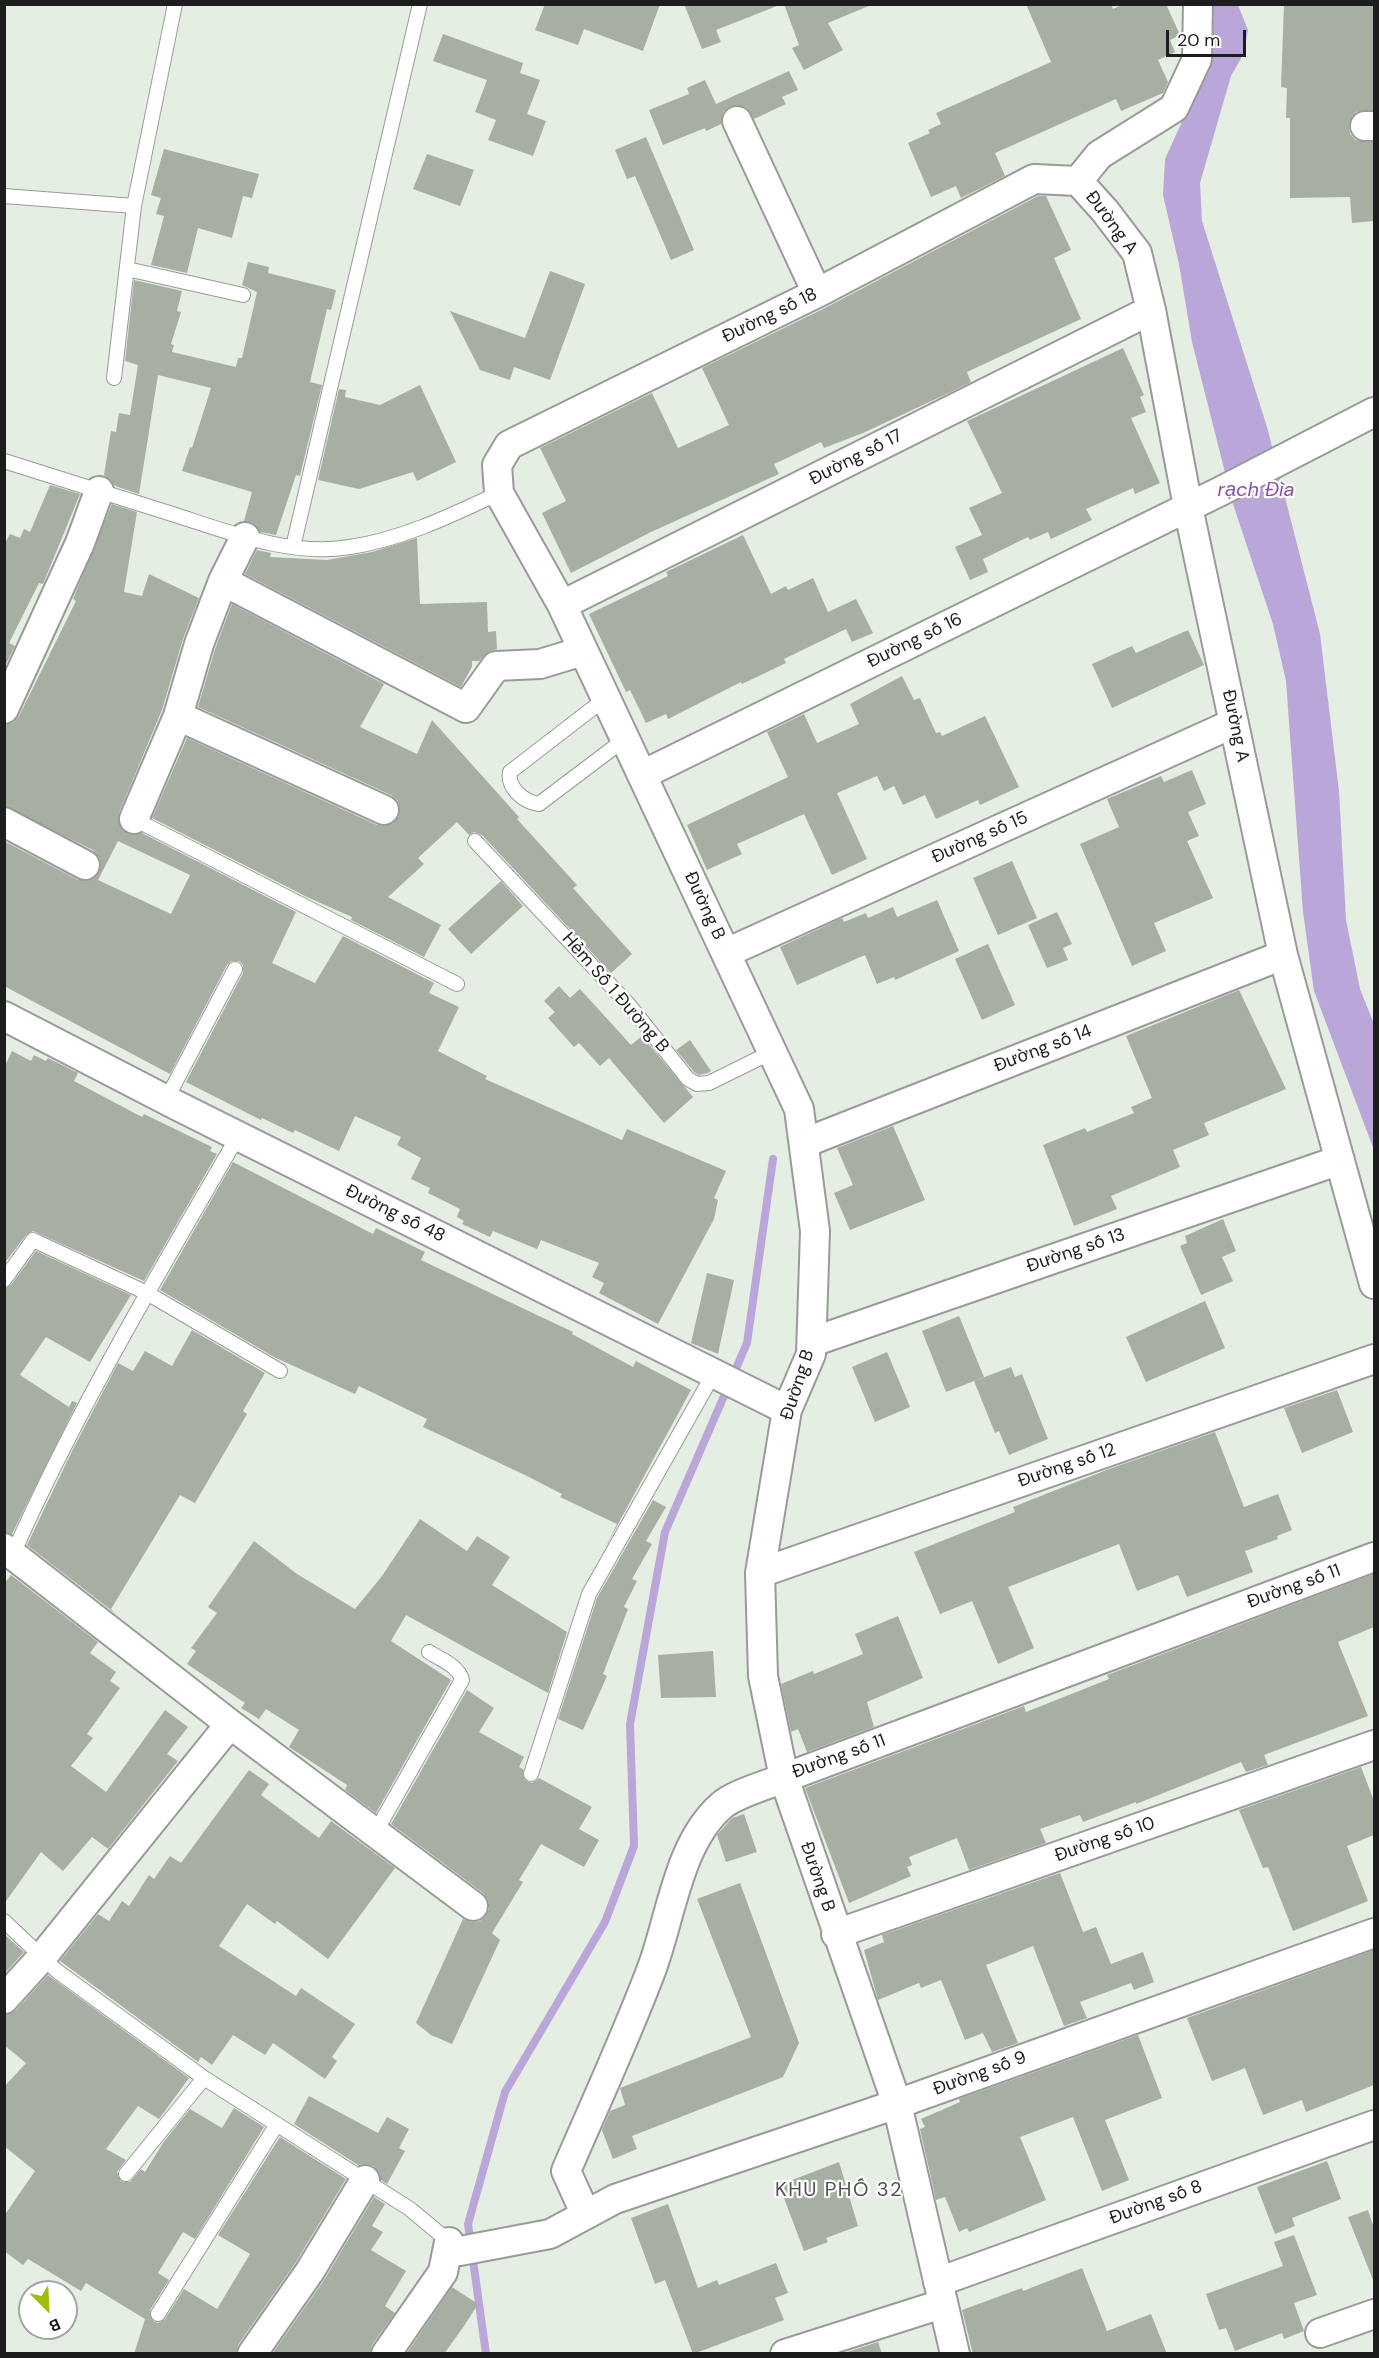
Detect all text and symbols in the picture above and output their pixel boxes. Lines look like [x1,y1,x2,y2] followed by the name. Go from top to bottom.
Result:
[1169,18,1248,56] scale bar
[1177,28,1220,52] text: 20 m
[1080,187,1142,259] street label: Đường A
[719,284,821,348] street label: Đường số 18
[806,425,906,491] street label: Đường số 17
[1217,479,1295,503] water label: rạch Đìa
[864,609,966,673] street label: Đường số 16
[1217,688,1253,764] street label: Đường A
[929,807,1031,869] street label: Đường số 15
[679,869,729,943] street label: Đường B
[557,929,673,1057] street label: Hẻm Số 1 Đường B
[991,1020,1095,1078] street label: Đường số 14
[342,1181,448,1247] street label: Đường số 48
[1024,1224,1128,1278] street label: Đường số 13
[777,1347,819,1423] street label: Đường B
[1015,1439,1119,1493] street label: Đường số 12
[1244,1560,1344,1614] street label: Đường số 11
[789,1730,889,1784] street label: Đường số 11
[1052,1813,1158,1867] street label: Đường số 10
[795,1839,839,1915] street label: Đường B
[930,2047,1030,2101] street label: Đường số 9
[1107,2176,1205,2230] street label: Đường số 8
[775,2179,903,2203] district label: KHU PHỐ 32
[18,2280,78,2340] north arrow
[46,2313,64,2337] text: B

